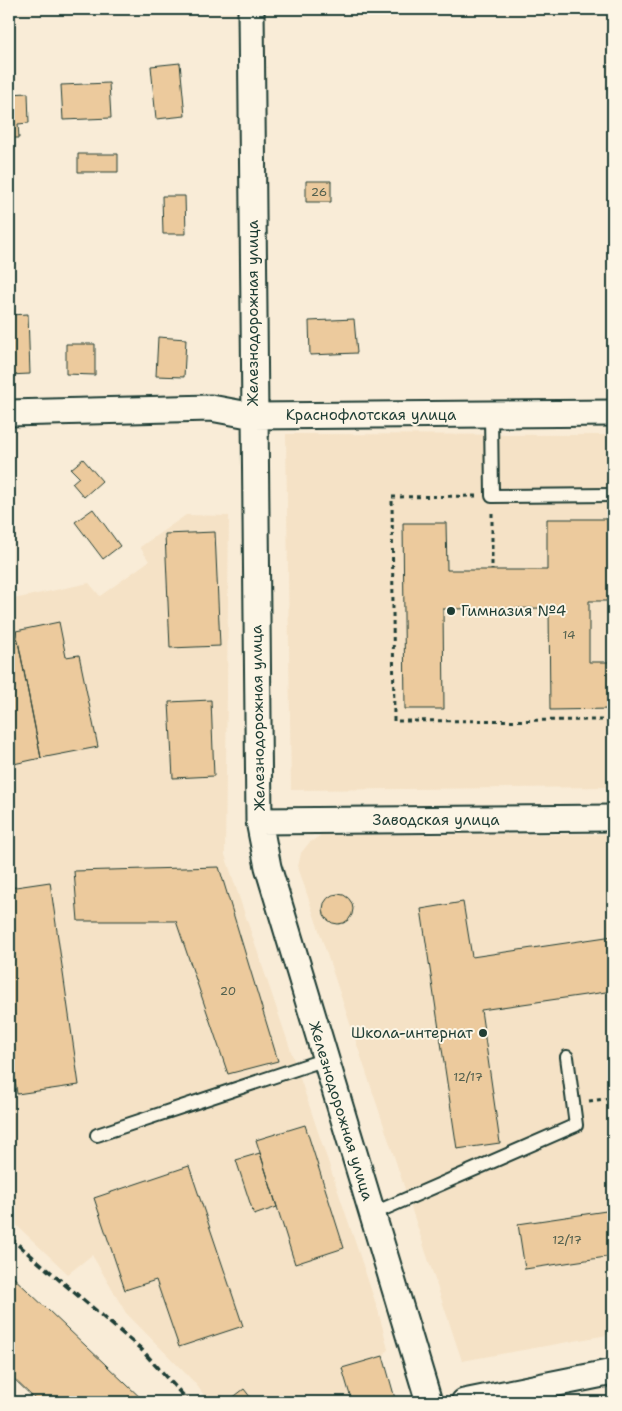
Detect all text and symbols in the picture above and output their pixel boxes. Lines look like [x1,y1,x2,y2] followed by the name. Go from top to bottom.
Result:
[311,184,327,200] house number: 26
[243,219,263,406] street label: Железнодорожная улица
[286,405,457,425] street label: Краснофлотская улица
[461,601,566,621] place label: Гимназия №4
[445,605,457,617] marker: Гимназия №4
[246,624,270,811] street label: Железнодорожная улица
[563,627,575,643] house number: 14
[372,810,500,830] street label: Заводская улица
[220,983,236,999] house number: 20
[304,1019,378,1204] street label: Железнодорожная улица
[351,1023,473,1043] place label: Школа-интернат
[477,1027,489,1039] marker: Школа-интернат
[453,1069,483,1085] house number: 12/17
[552,1232,582,1248] house number: 12/17

